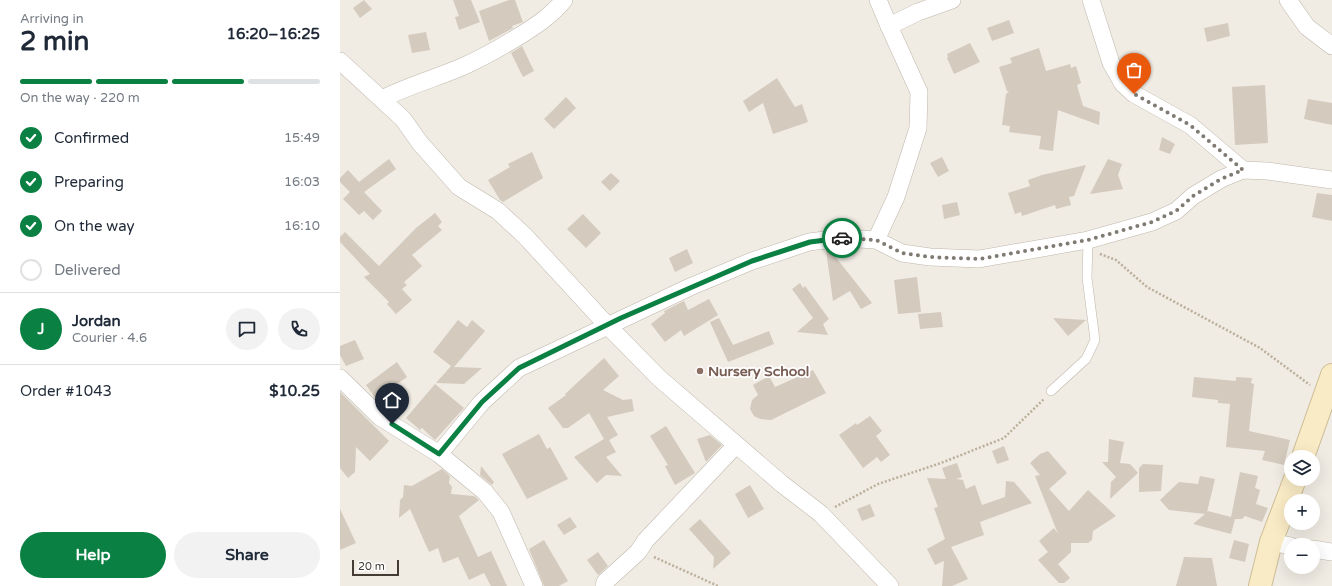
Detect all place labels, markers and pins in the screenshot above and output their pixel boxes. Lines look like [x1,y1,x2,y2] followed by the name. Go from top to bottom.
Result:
[1117,53,1151,94] pin
[708,363,809,380] place label: Nursery School
[695,366,705,376] marker: Nursery School
[375,383,409,424] pin

